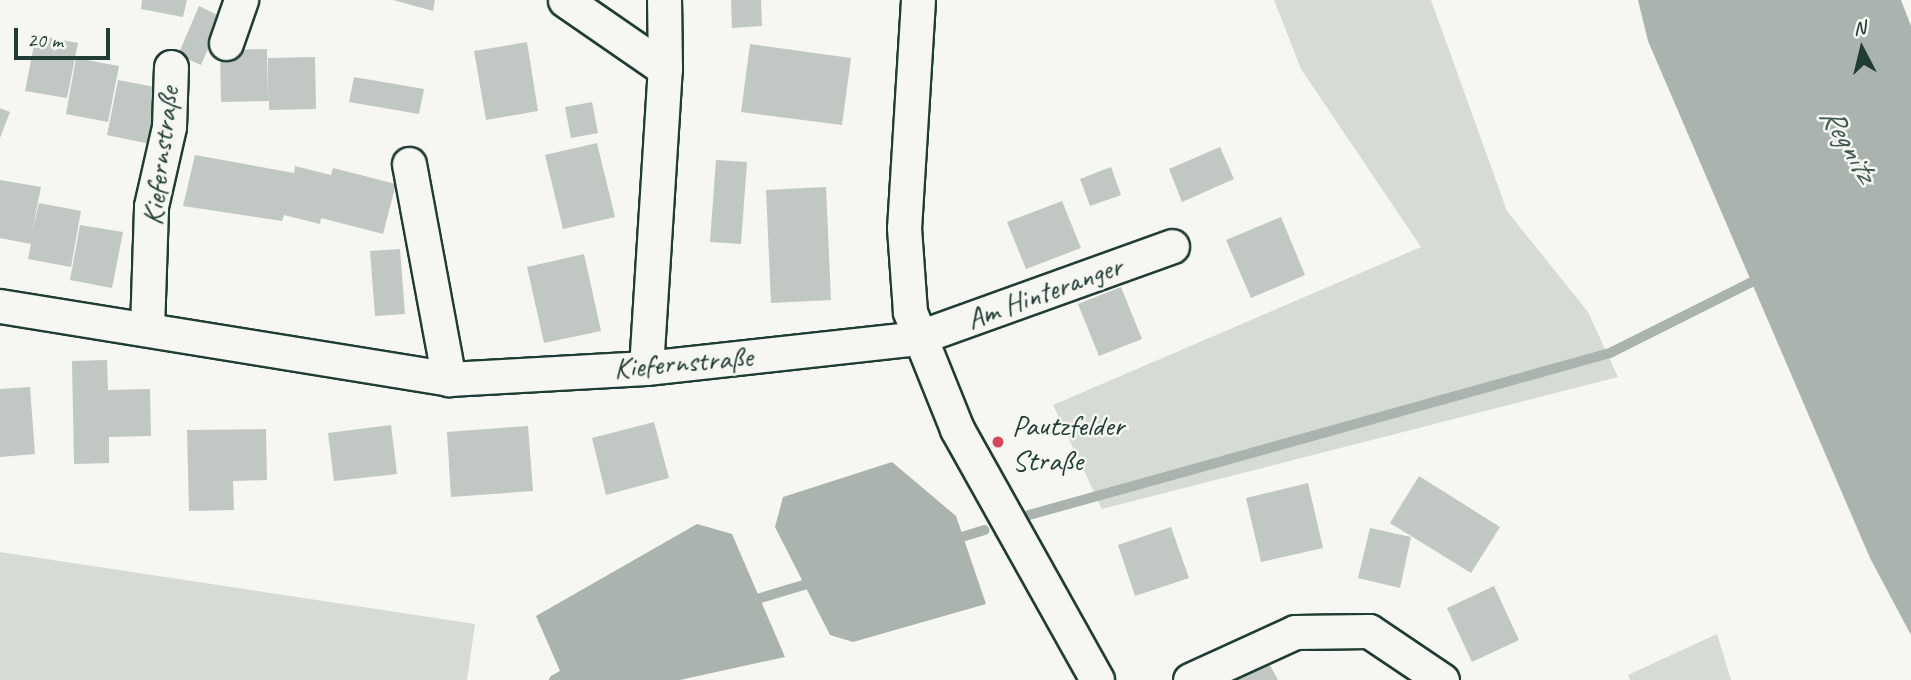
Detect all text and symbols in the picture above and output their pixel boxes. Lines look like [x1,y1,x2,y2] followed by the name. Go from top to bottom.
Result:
[18,14,114,58] scale bar
[1827,14,1897,84] north arrow
[1852,16,1867,41] text: N
[27,27,63,53] text: 20 m
[134,85,186,227] street label: Kiefernstraße
[1811,100,1885,188] water label: Regnitz
[961,247,1127,337] street label: Am Hinteranger
[612,338,754,386] street label: Kiefernstraße
[1012,407,1124,477] place label: Pautzfelder Straße
[990,434,1006,450] marker: Pautzfelder Straße

